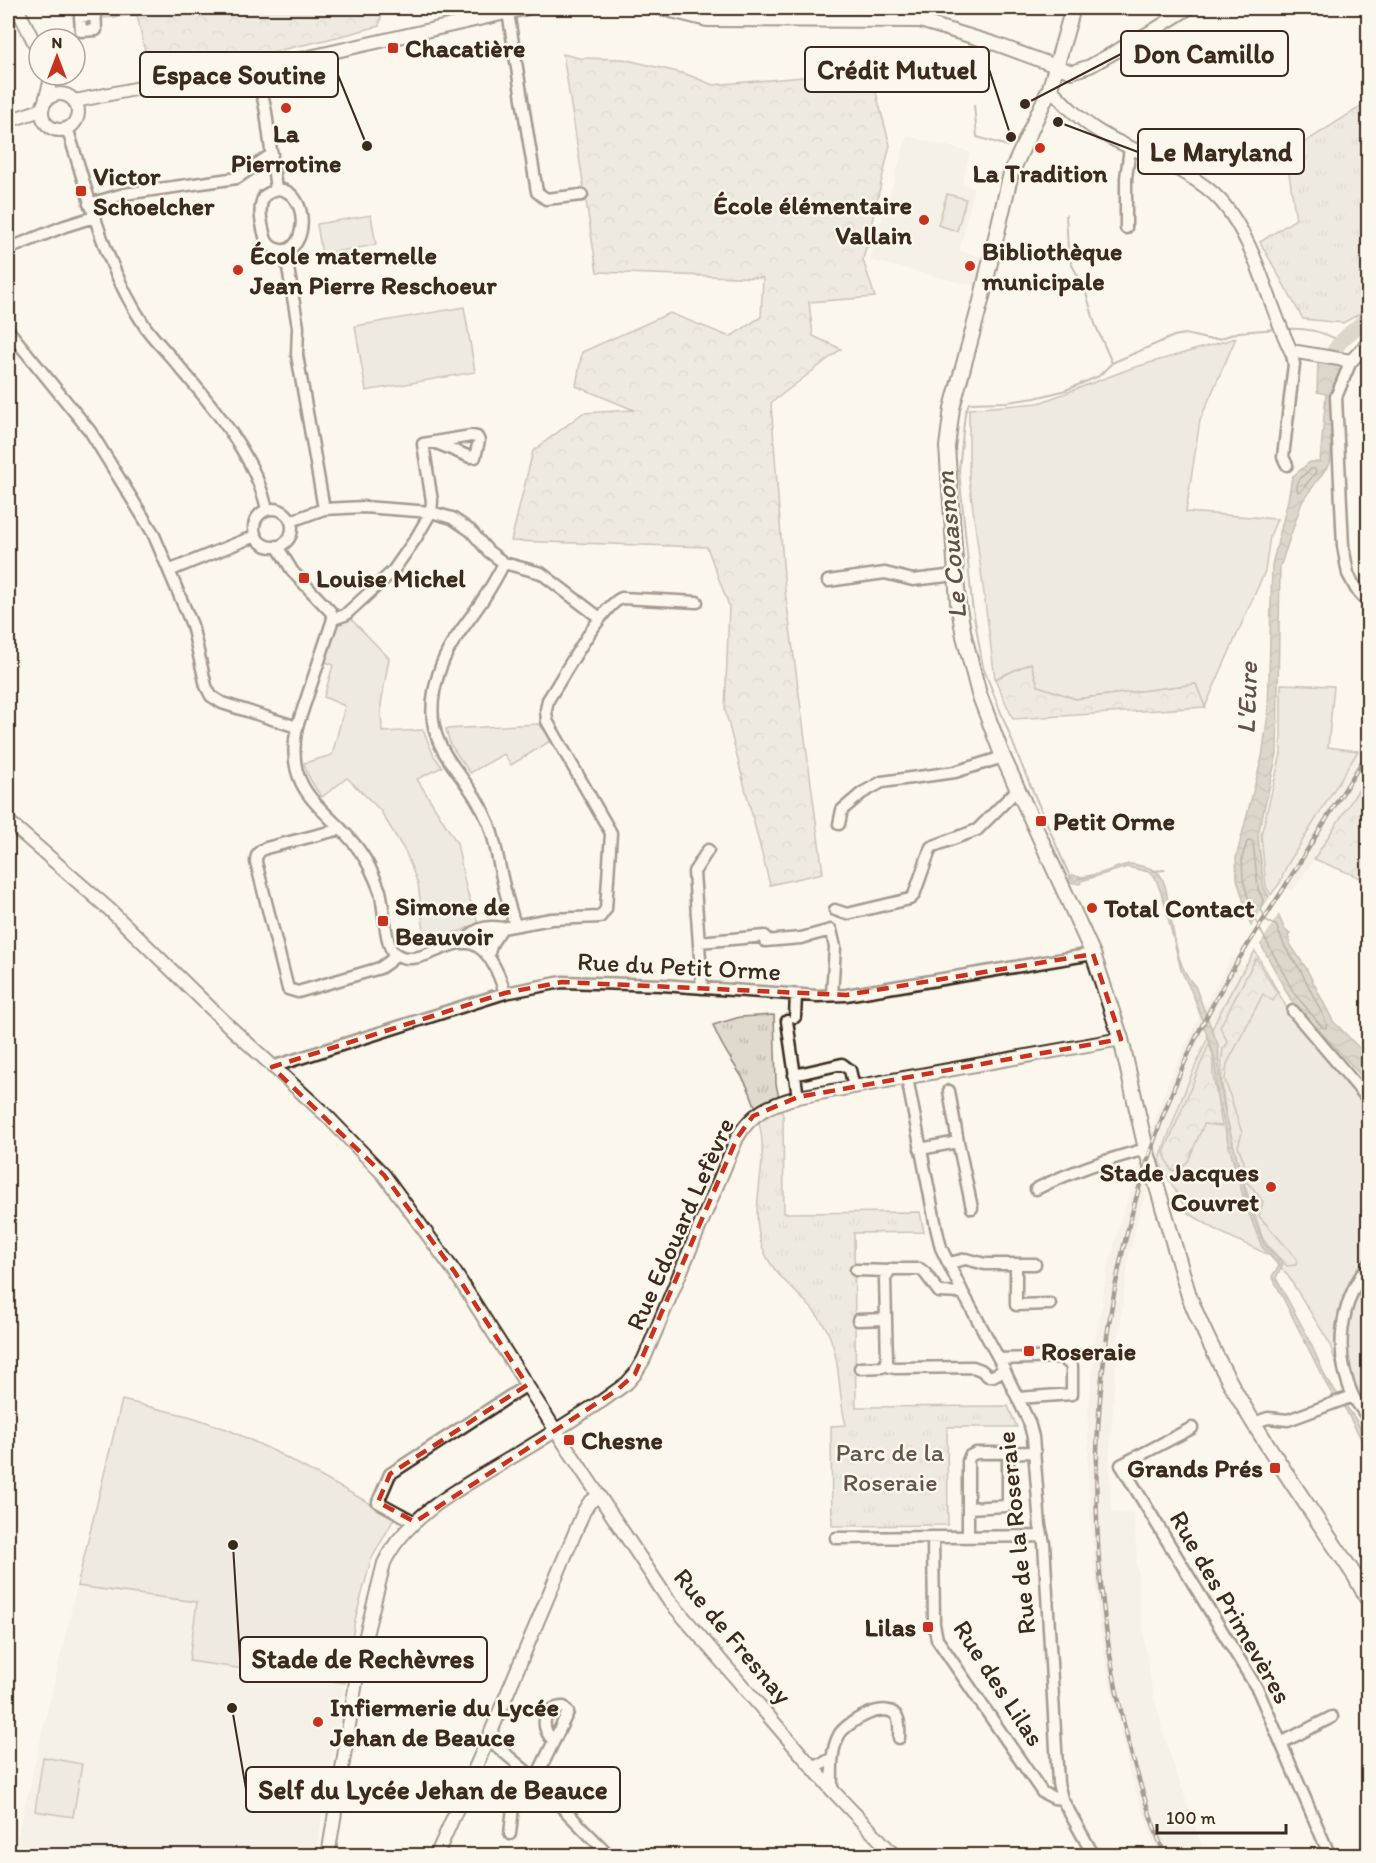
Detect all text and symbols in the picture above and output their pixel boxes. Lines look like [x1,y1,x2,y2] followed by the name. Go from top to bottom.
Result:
[27,27,87,87] north arrow
[1121,31,1288,76] callout: Don Camillo
[405,32,525,64] place label: Chacatière
[52,33,62,52] text: N
[1133,37,1275,70] text: Don Camillo
[386,41,400,55] marker: Chacatière
[805,47,989,92] callout: Crédit Mutuel
[140,52,338,97] callout: Espace Soutine
[817,53,977,86] text: Crédit Mutuel
[152,58,326,91] text: Espace Soutine
[279,101,293,115] marker: La Pierrotine
[231,117,341,179] place label: La Pierrotine
[1138,129,1304,174] callout: Le Maryland
[1150,135,1293,168] text: Le Maryland
[1033,141,1047,155] marker: La Tradition
[972,157,1108,189] place label: La Tradition
[93,160,215,222] place label: Victor Schoelcher
[74,184,88,198] marker: Victor Schoelcher
[713,189,912,251] place label: École élémentaire Vallain
[917,213,931,227] marker: École élémentaire Vallain
[981,235,1122,297] place label: Bibliothèque municipale
[249,239,497,301] place label: École maternelle Jean Pierre Reschoeur
[963,259,977,273] marker: Bibliothèque municipale
[231,263,245,277] marker: École maternelle Jean Pierre Reschoeur
[928,469,973,620] water label: Le Couasnon
[316,562,466,594] place label: Louise Michel
[297,571,311,585] marker: Louise Michel
[1229,660,1264,735] water label: L'Eure
[1053,805,1175,837] place label: Petit Orme
[1034,814,1048,828] marker: Petit Orme
[395,890,510,952] place label: Simone de Beauvoir
[1103,892,1255,924] place label: Total Contact
[1085,901,1099,915] marker: Total Contact
[376,914,390,928] marker: Simone de Beauvoir
[576,945,782,987] street label: Rue du Petit Orme
[619,1113,741,1335] street label: Rue Edouard Lefèvre
[1100,1156,1259,1218] place label: Stade Jacques Couvret
[1264,1180,1278,1194] marker: Stade Jacques Couvret
[1041,1335,1136,1367] place label: Roseraie
[1022,1344,1036,1358] marker: Roseraie
[581,1424,663,1456] place label: Chesne
[989,1430,1043,1636] street label: Rue de la Roseraie
[562,1433,576,1447] marker: Chesne
[836,1436,945,1498] park label: Parc de la Roseraie
[1127,1452,1263,1484] place label: Grands Prés
[1268,1461,1282,1475] marker: Grands Prés
[1163,1505,1299,1709] street label: Rue des Primevères
[667,1561,799,1711] street label: Rue de Fresnay
[864,1611,916,1643] place label: Lilas
[946,1614,1052,1752] street label: Rue des Lilas
[921,1620,935,1634] marker: Lilas
[240,1637,487,1682] callout: Stade de Rechèvres
[252,1642,474,1675] text: Stade de Rechèvres
[329,1691,559,1753] place label: Infiermerie du Lycée Jehan de Beauce
[311,1715,325,1729] marker: Infiermerie du Lycée Jehan de Beauce
[246,1767,620,1812] callout: Self du Lycée Jehan de Beauce
[258,1773,608,1806] text: Self du Lycée Jehan de Beauce
[1157,1797,1286,1835] scale bar
[1166,1807,1216,1829] text: 100 m

